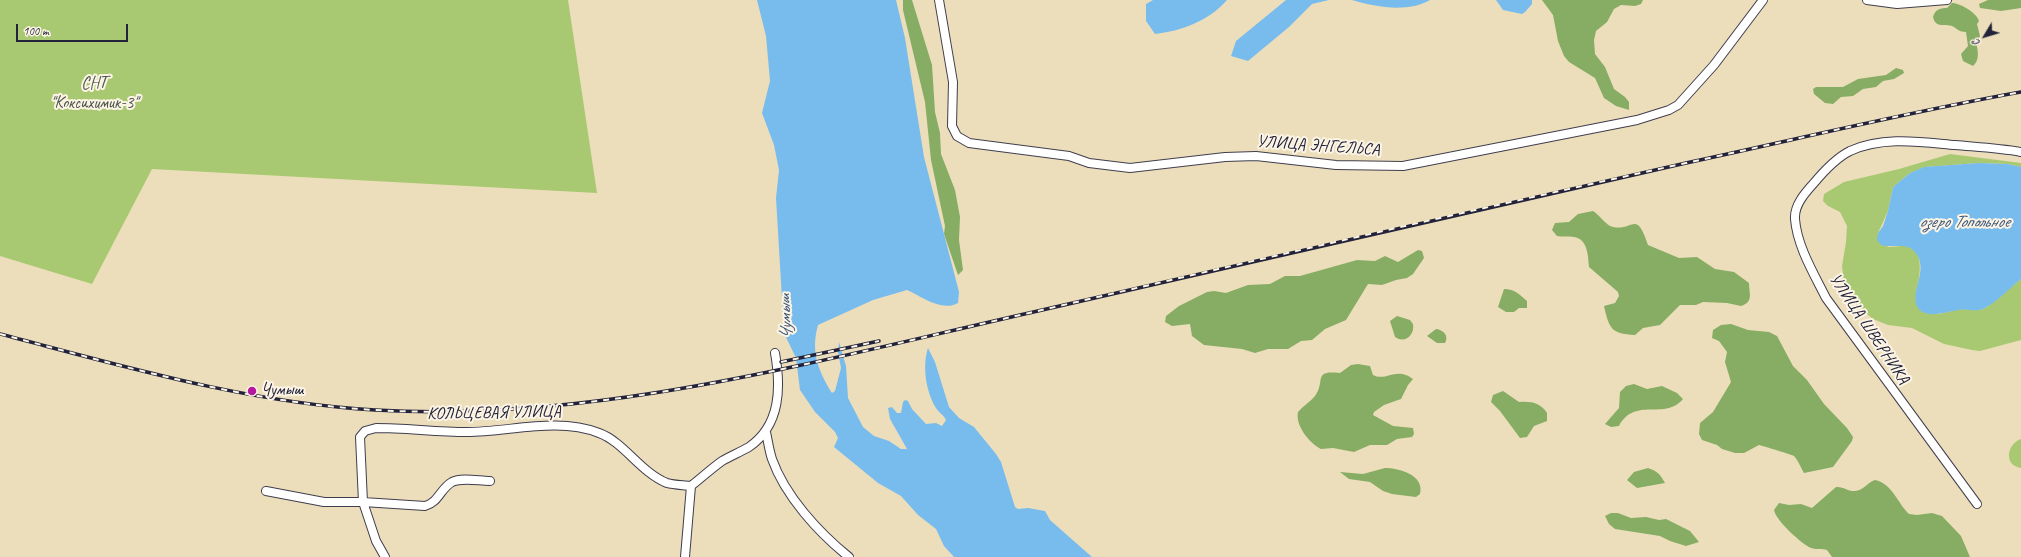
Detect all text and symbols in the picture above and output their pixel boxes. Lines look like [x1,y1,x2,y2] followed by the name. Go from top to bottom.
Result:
[18,16,130,42] scale bar
[1965,16,2005,56] north arrow
[23,23,49,39] text: 100 m
[1968,37,1983,50] text: С
[51,74,137,114] park label: СНТ "Коксихимик-3"
[1256,132,1380,160] street label: УЛИЦА ЭНГЕЛЬСА
[1919,211,2009,233] water label: озеро Топольное
[1824,270,1914,388] street label: УЛИЦА ШВЕРНИКА
[774,294,798,340] water label: Чумыш
[261,381,304,401] place label: Чумыш
[246,385,258,397] marker: Чумыш
[427,402,561,424] street label: КОЛЬЦЕВАЯ УЛИЦА

